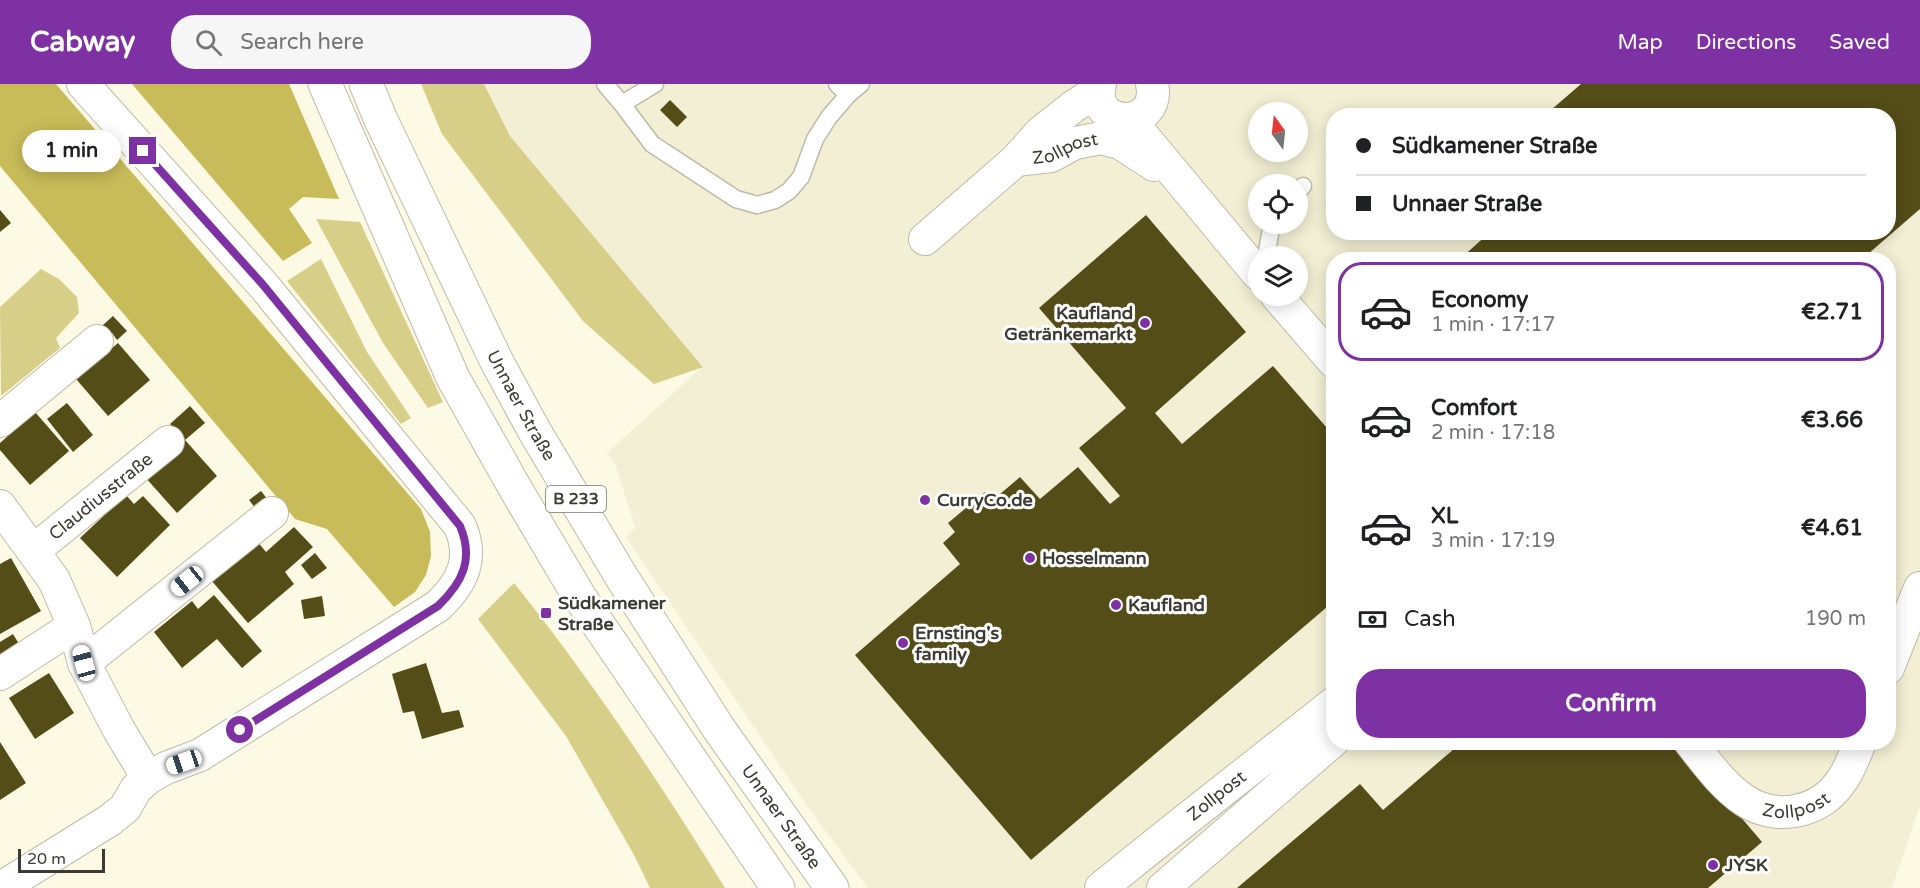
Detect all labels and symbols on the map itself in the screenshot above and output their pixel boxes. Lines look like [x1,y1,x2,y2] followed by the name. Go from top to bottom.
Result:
[1248,102,1308,162] north arrow
[1031,128,1100,169] street label: Zollpost
[23,130,122,172] callout: 1 min
[129,137,156,164] route end
[1004,302,1133,345] place label: Kaufland Getränkemarkt
[1138,316,1152,330] marker: Kaufland Getränkemarkt
[482,347,561,465] street label: Unnaer Straße
[44,448,157,545] street label: Claudiusstraße
[546,486,606,512] road number: B 233
[937,489,1033,511] place label: CurryCo.de
[918,493,932,507] marker: CurryCo.de
[1042,547,1147,569] place label: Hosselmann
[1023,551,1037,565] marker: Hosselmann
[167,563,207,599] car
[558,592,667,635] place label: Südkamener Straße
[1128,594,1205,616] place label: Kaufland
[1109,598,1123,612] marker: Kaufland
[539,606,553,620] marker: Südkamener Straße
[915,622,999,665] place label: Ernsting's family
[896,636,910,650] marker: Ernsting's family
[71,643,97,683] car
[226,716,253,743] route start
[164,748,204,776] car
[737,760,826,873] street label: Unnaer Straße
[1183,765,1251,826] street label: Zollpost
[1760,787,1835,823] street label: Zollpost
[18,846,105,874] scale bar
[1724,854,1768,876] place label: JYSK
[1706,858,1720,872] marker: JYSK

